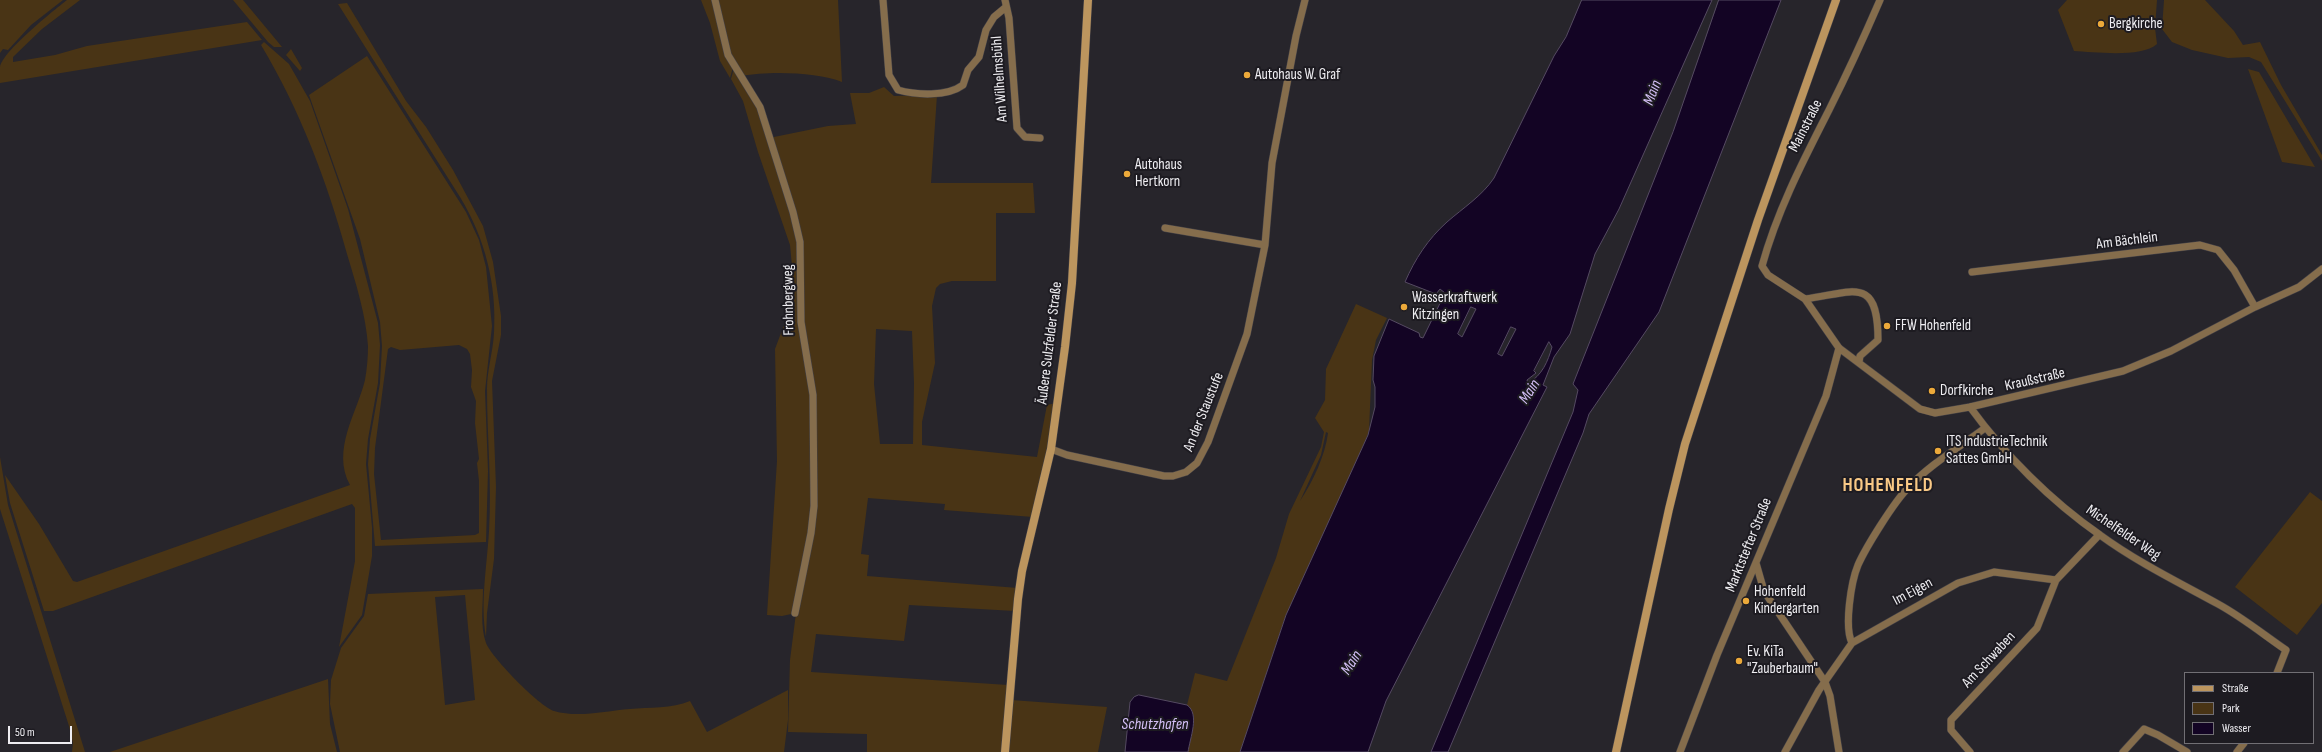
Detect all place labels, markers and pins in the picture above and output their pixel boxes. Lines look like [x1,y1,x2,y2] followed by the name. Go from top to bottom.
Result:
[2109,15,2163,33] place label: Bergkirche
[2096,19,2106,29] marker: Bergkirche
[1255,66,1340,84] place label: Autohaus W. Graf
[1242,70,1252,80] marker: Autohaus W. Graf
[1135,156,1182,191] place label: Autohaus Hertkorn
[1122,169,1132,179] marker: Autohaus Hertkorn
[1412,289,1497,324] place label: Wasserkraftwerk Kitzingen
[1399,302,1409,312] marker: Wasserkraftwerk Kitzingen
[1895,317,1971,335] place label: FFW Hohenfeld
[1882,321,1892,331] marker: FFW Hohenfeld
[1940,382,1993,400] place label: Dorfkirche
[1927,386,1937,396] marker: Dorfkirche
[1946,433,2047,468] place label: ITS IndustrieTechnik Sattes GmbH
[1933,446,1943,456] marker: ITS IndustrieTechnik Sattes GmbH
[1754,583,1819,618] place label: Hohenfeld Kindergarten
[1741,596,1751,606] marker: Hohenfeld Kindergarten
[1747,643,1818,678] place label: Ev. KiTa "Zauberbaum"
[1734,656,1744,666] marker: Ev. KiTa "Zauberbaum"

